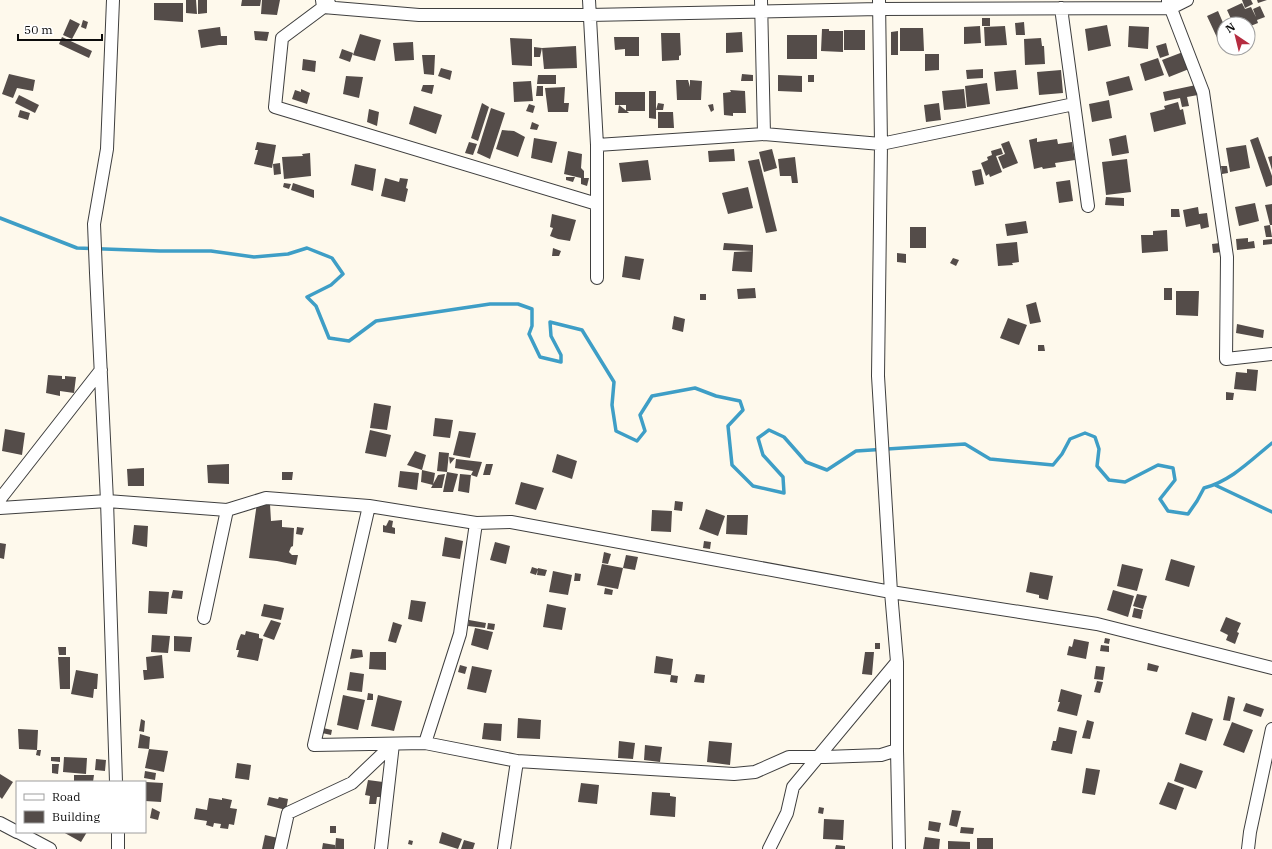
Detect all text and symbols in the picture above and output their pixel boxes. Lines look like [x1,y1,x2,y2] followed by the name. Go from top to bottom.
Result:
[18,16,102,42] scale bar
[1216,16,1256,56] north arrow
[1223,19,1238,36] text: N
[24,22,53,37] text: 50 m
[16,781,146,833] legend
[52,789,81,804] text: Road
[52,809,100,824] text: Building

